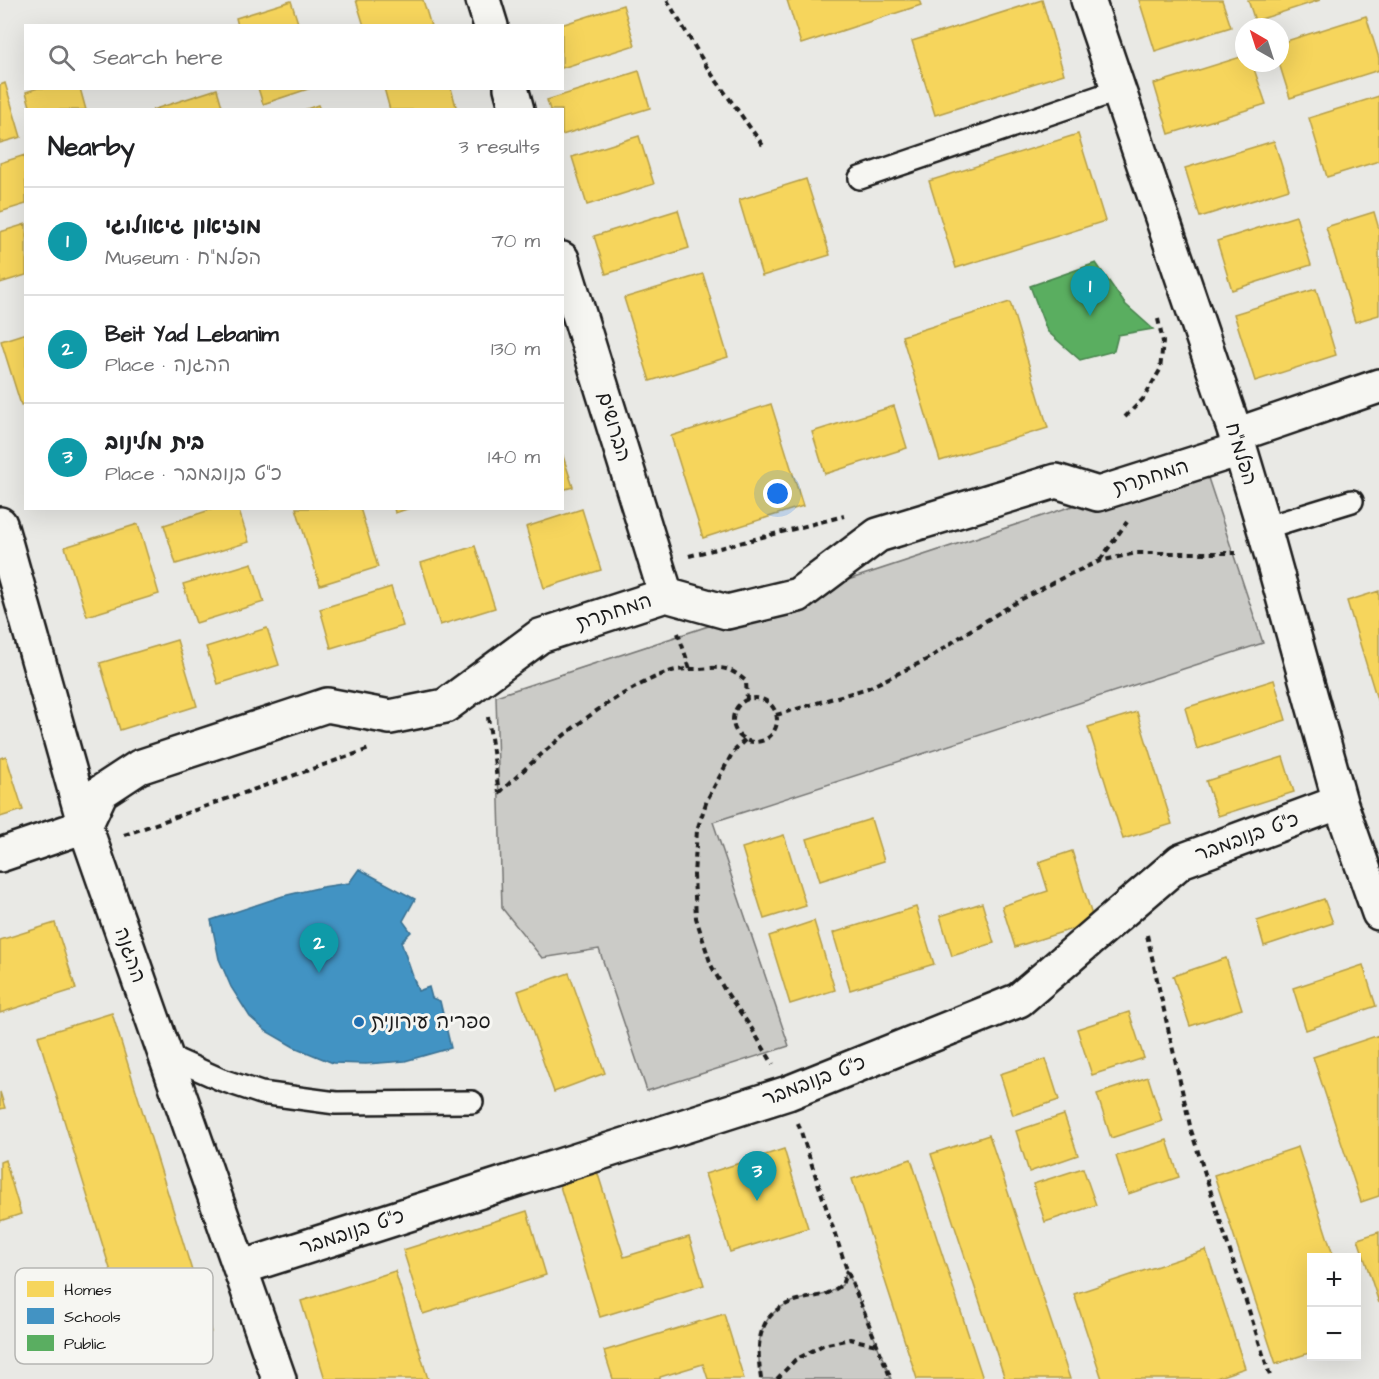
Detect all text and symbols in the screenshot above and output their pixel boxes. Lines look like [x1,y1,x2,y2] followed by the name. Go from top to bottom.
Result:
[1235,18,1289,72] north arrow
[24,24,564,90] search box
[45,41,78,74] icon: search
[93,42,223,73] text: Search here
[48,129,135,165] text: Nearby
[458,133,540,161] text: 3 results
[105,211,261,242] text: מוזיאון גיאולוגי
[66,227,69,255] text: 1
[492,227,540,255] text: 70 m
[105,244,261,272] text: Museum · הפלמ"ח
[1070,266,1110,316] pin: 1
[105,319,279,350] text: Beit Yad Lebanim
[62,335,73,363] text: 2
[491,335,540,363] text: 130 m
[105,351,231,379] text: Place · ההגנה
[590,389,638,465] street label: הברושים
[1218,419,1264,489] street label: הפלמ"ח
[105,427,204,458] text: בית מלינוב
[62,443,73,471] text: 3
[488,443,540,471] text: 140 m
[1110,452,1192,502] street label: המחתרת
[105,460,282,488] text: Place · כ"ט בנובמבר
[763,479,792,508] your location
[573,587,655,637] street label: המחתרת
[1191,805,1303,869] street label: כ"ט בנובמבר
[107,923,153,987] street label: ההגנה
[300,924,338,973] pin: 2
[371,1008,491,1036] place label: ספריה עירונית
[352,1015,366,1029] marker: ספריה עירונית
[758,1048,870,1114] street label: כ"ט בנובמבר
[738,1152,777,1201] pin: 3
[296,1202,408,1262] street label: כ"ט בנובמבר
[1307,1253,1361,1361] map controls
[1307,1253,1361,1307] button: +
[15,1268,213,1364] legend
[64,1279,112,1301] text: Homes
[64,1306,121,1328] text: Schools
[1307,1307,1361,1361] button: −
[64,1333,106,1355] text: Public

